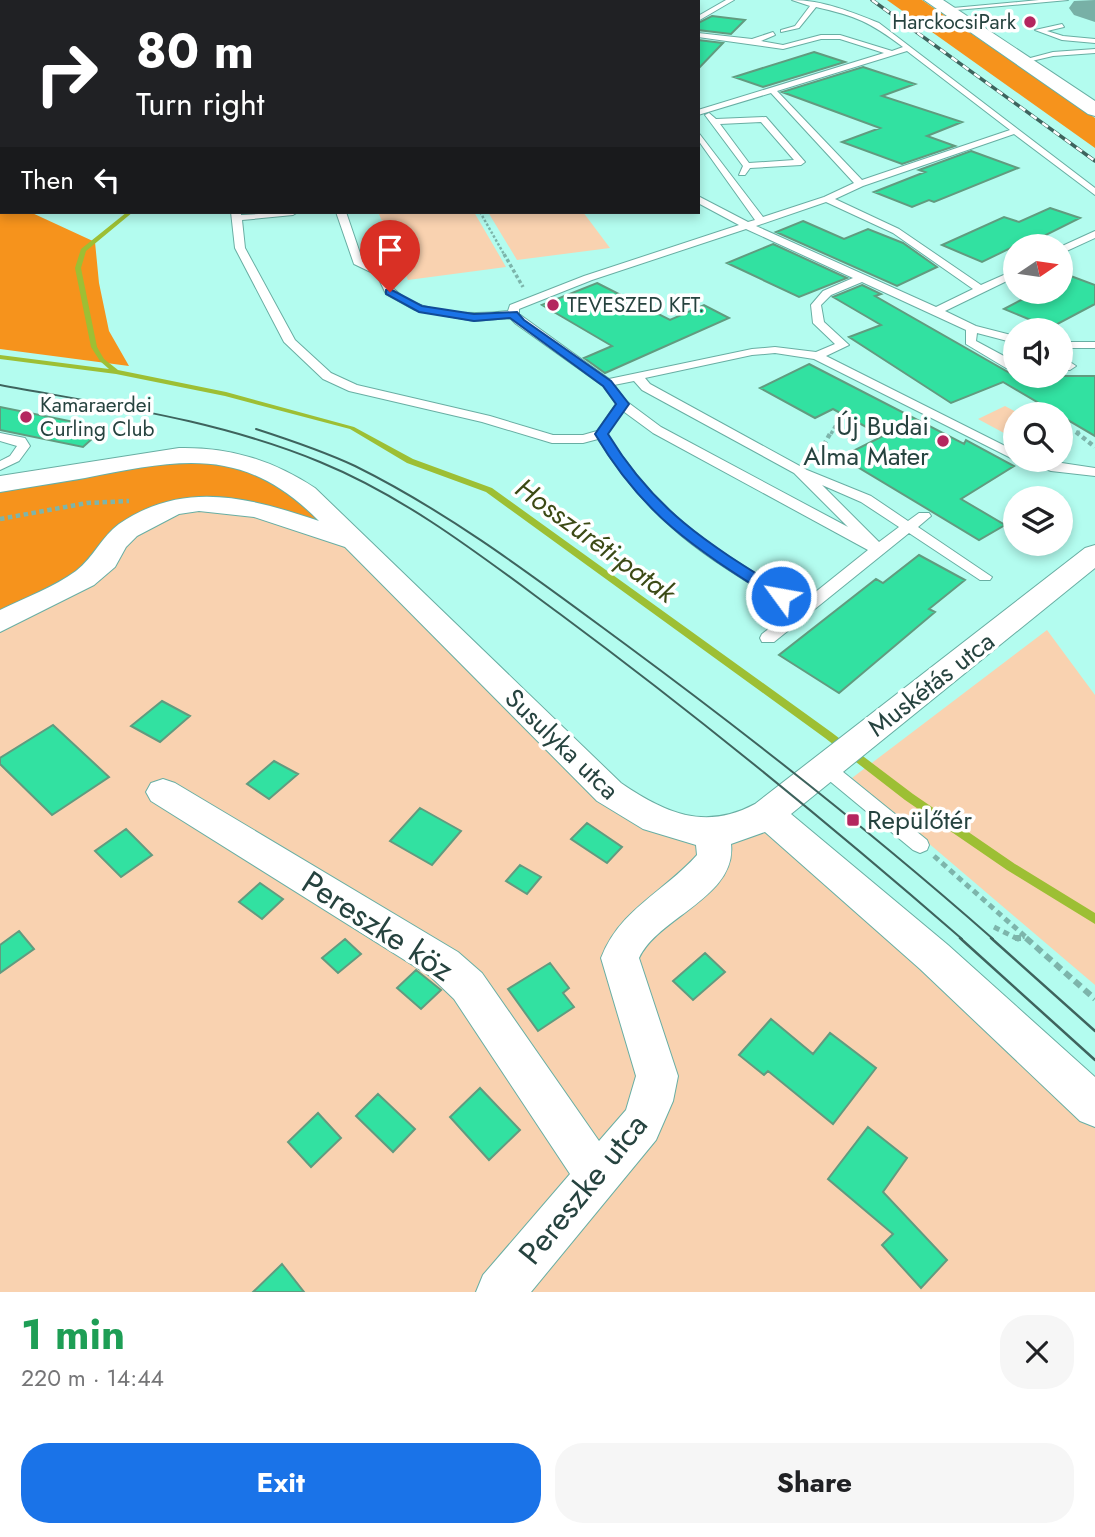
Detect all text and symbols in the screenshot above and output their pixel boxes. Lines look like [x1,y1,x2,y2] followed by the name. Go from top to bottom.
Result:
[892,7,1017,37] place label: HarckocsiPark
[1022,14,1038,30] marker: HarckocsiPark
[136,16,254,86] text: 80 m
[21,28,112,119] icon: right
[136,81,265,127] text: Turn right
[21,161,74,199] text: Then
[88,161,126,199] icon: left
[360,220,420,292] pin
[371,231,409,269] icon: arrive
[1003,234,1073,304] north arrow
[1003,234,1073,556] map controls
[567,290,705,320] place label: TEVESZED KFT.
[545,297,561,313] marker: TEVESZED KFT.
[1003,318,1073,388] button: sound
[40,390,154,444] place label: Kamaraerdei Curling Club
[1003,402,1073,472] button: search
[803,407,929,475] place label: Új Budai Alma Mater
[18,409,34,425] marker: Kamaraerdei Curling Club
[935,433,951,449] marker: Új Budai Alma Mater
[507,468,685,613] water label: Hosszúréti-patak
[1003,486,1073,556] button: layers
[744,559,818,633] position arrow
[860,622,1002,746] street label: Muskétás utca
[496,680,628,808] street label: Susulyka utca
[867,801,972,839] place label: Repülőtér
[845,812,861,828] marker: Repülőtér
[293,860,463,992] street label: Pereszke köz
[508,1104,658,1274] street label: Pereszke utca
[21,1304,125,1365] text: 1 min
[1000,1315,1074,1389] button: close
[21,1361,164,1395] text: 220 m · 14:44
[21,1443,541,1523] button: Exit
[555,1443,1074,1523] button: Share

